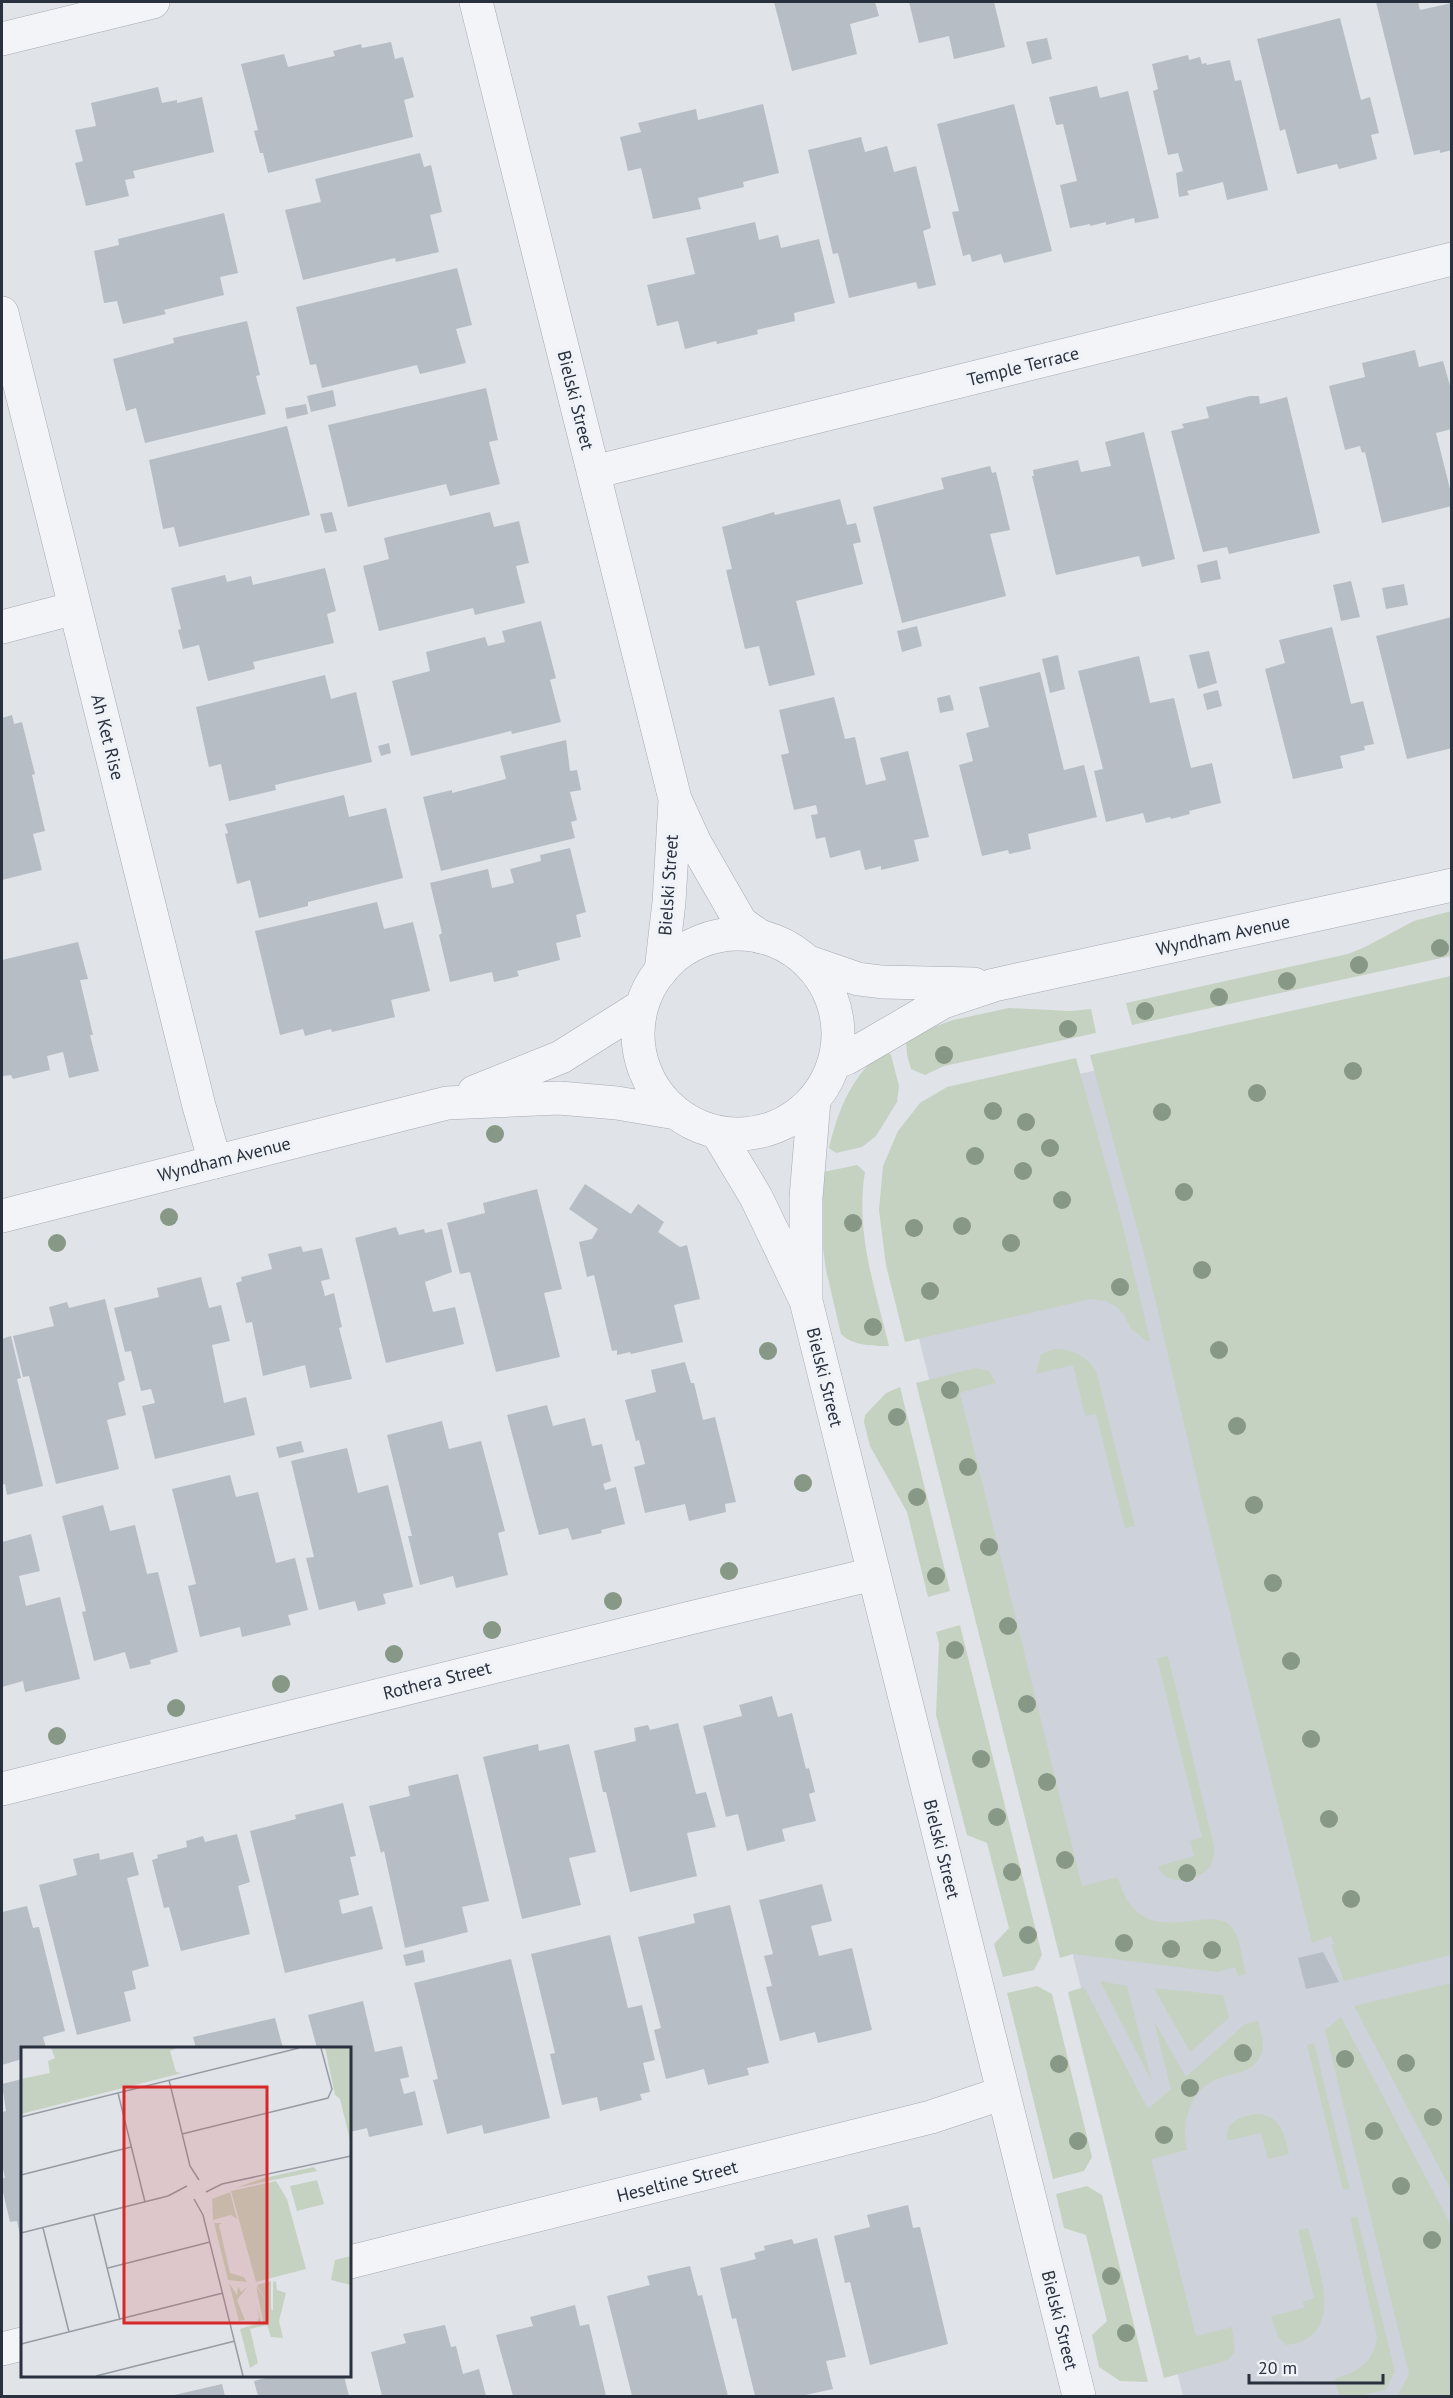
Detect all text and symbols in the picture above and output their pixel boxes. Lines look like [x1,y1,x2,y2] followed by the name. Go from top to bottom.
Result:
[965,341,1081,391] street label: Temple Terrace
[553,348,599,452] street label: Bielski Street
[86,692,130,782] street label: Ah Ket Rise
[653,834,683,936] street label: Bielski Street
[1154,910,1292,960] street label: Wyndham Avenue
[155,1131,293,1187] street label: Wyndham Avenue
[802,1325,848,1429] street label: Bielski Street
[381,1655,493,1705] street label: Rothera Street
[919,1797,965,1901] street label: Bielski Street
[21,2047,351,2377] inset map
[614,2155,740,2207] street label: Heseltine Street
[1037,2268,1083,2372] street label: Bielski Street
[1249,2347,1382,2385] scale bar
[1258,2356,1297,2379] text: 20 m

